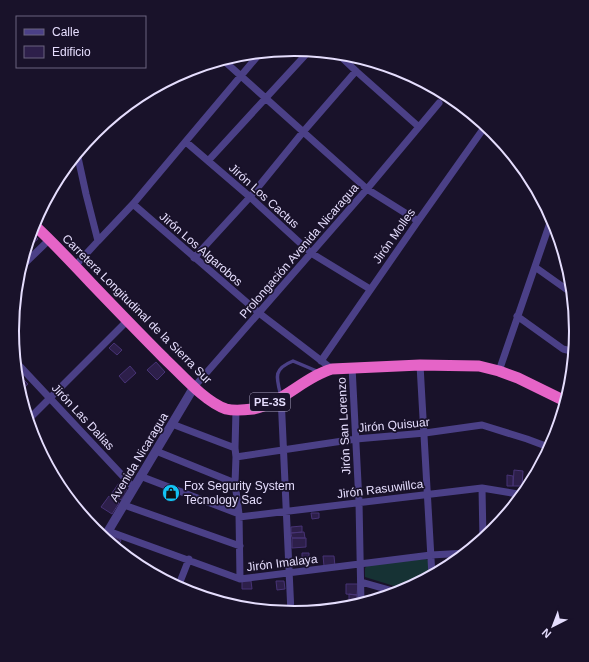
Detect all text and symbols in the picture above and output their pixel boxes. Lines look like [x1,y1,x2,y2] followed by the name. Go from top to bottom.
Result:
[16,16,146,68] legend
[52,25,80,39] text: Calle
[52,45,91,59] text: Edificio
[226,161,302,231] street label: Jirón Los Cactus
[237,181,362,321] street label: Prolongación Avenida Nicaragua
[370,206,418,266] street label: Jirón Molles
[157,209,245,289] street label: Jirón Los Algarobos
[59,231,215,387] street label: Carretera Longitudinal de la Sierra Sur
[334,377,354,475] street label: Jirón San Lorenzo
[49,381,117,453] street label: Jirón Las Dalias
[250,393,290,411] road number: PE-3S
[107,410,171,504] street label: Avenida Nicaragua
[358,415,430,435] street label: Jirón Quisuar
[336,477,424,501] street label: Jirón Rasuwillca
[184,479,295,507] place label: Fox Segurity System Tecnology Sac
[161,483,181,503] shop icon: Fox Segurity System Tecnology Sac
[246,552,319,574] street label: Jirón Imalaya
[533,606,573,646] north arrow
[539,626,553,641] text: N

